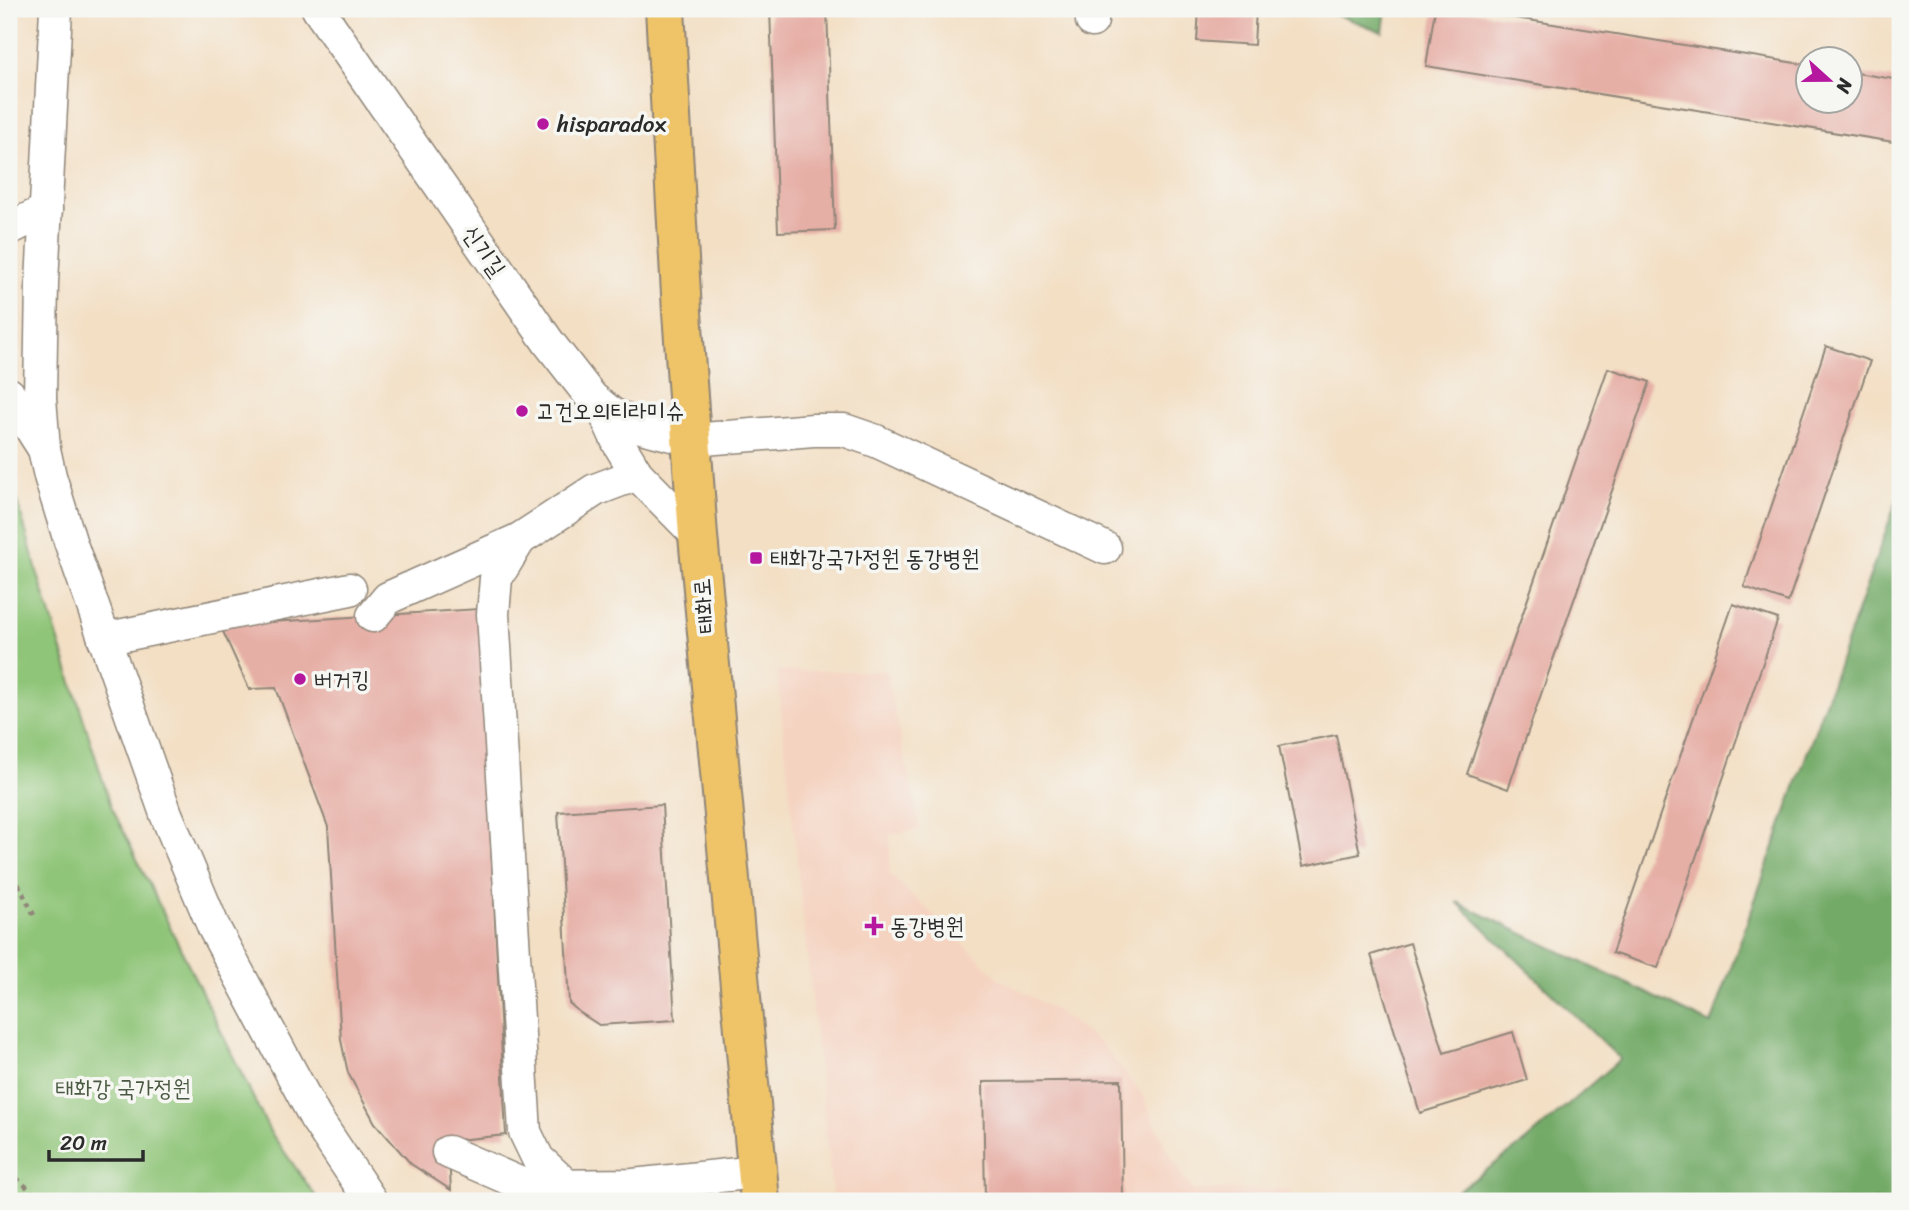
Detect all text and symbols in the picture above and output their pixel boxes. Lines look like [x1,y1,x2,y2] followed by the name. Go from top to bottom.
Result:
[1794,46,1864,116] north arrow
[1826,73,1863,99] text: N
[556,104,666,145] place label: hisparadox
[535,116,551,132] marker: hisparadox
[451,216,517,286] street label: 신기길
[536,391,684,432] place label: 고건오의티라미슈
[514,403,530,419] marker: 고건오의티라미슈
[770,538,980,579] place label: 태화강국가정원 동강병원
[748,550,764,566] marker: 태화강국가정원 동강병원
[681,577,727,635] street label: 태화로
[314,659,370,700] place label: 버거킹
[292,671,308,687] marker: 버거킹
[890,906,964,947] place label: 동강병원
[864,916,884,936] marker: 동강병원
[55,1068,191,1109] park label: 태화강 국가정원
[49,1119,144,1163] scale bar
[60,1124,107,1162] text: 20 m

